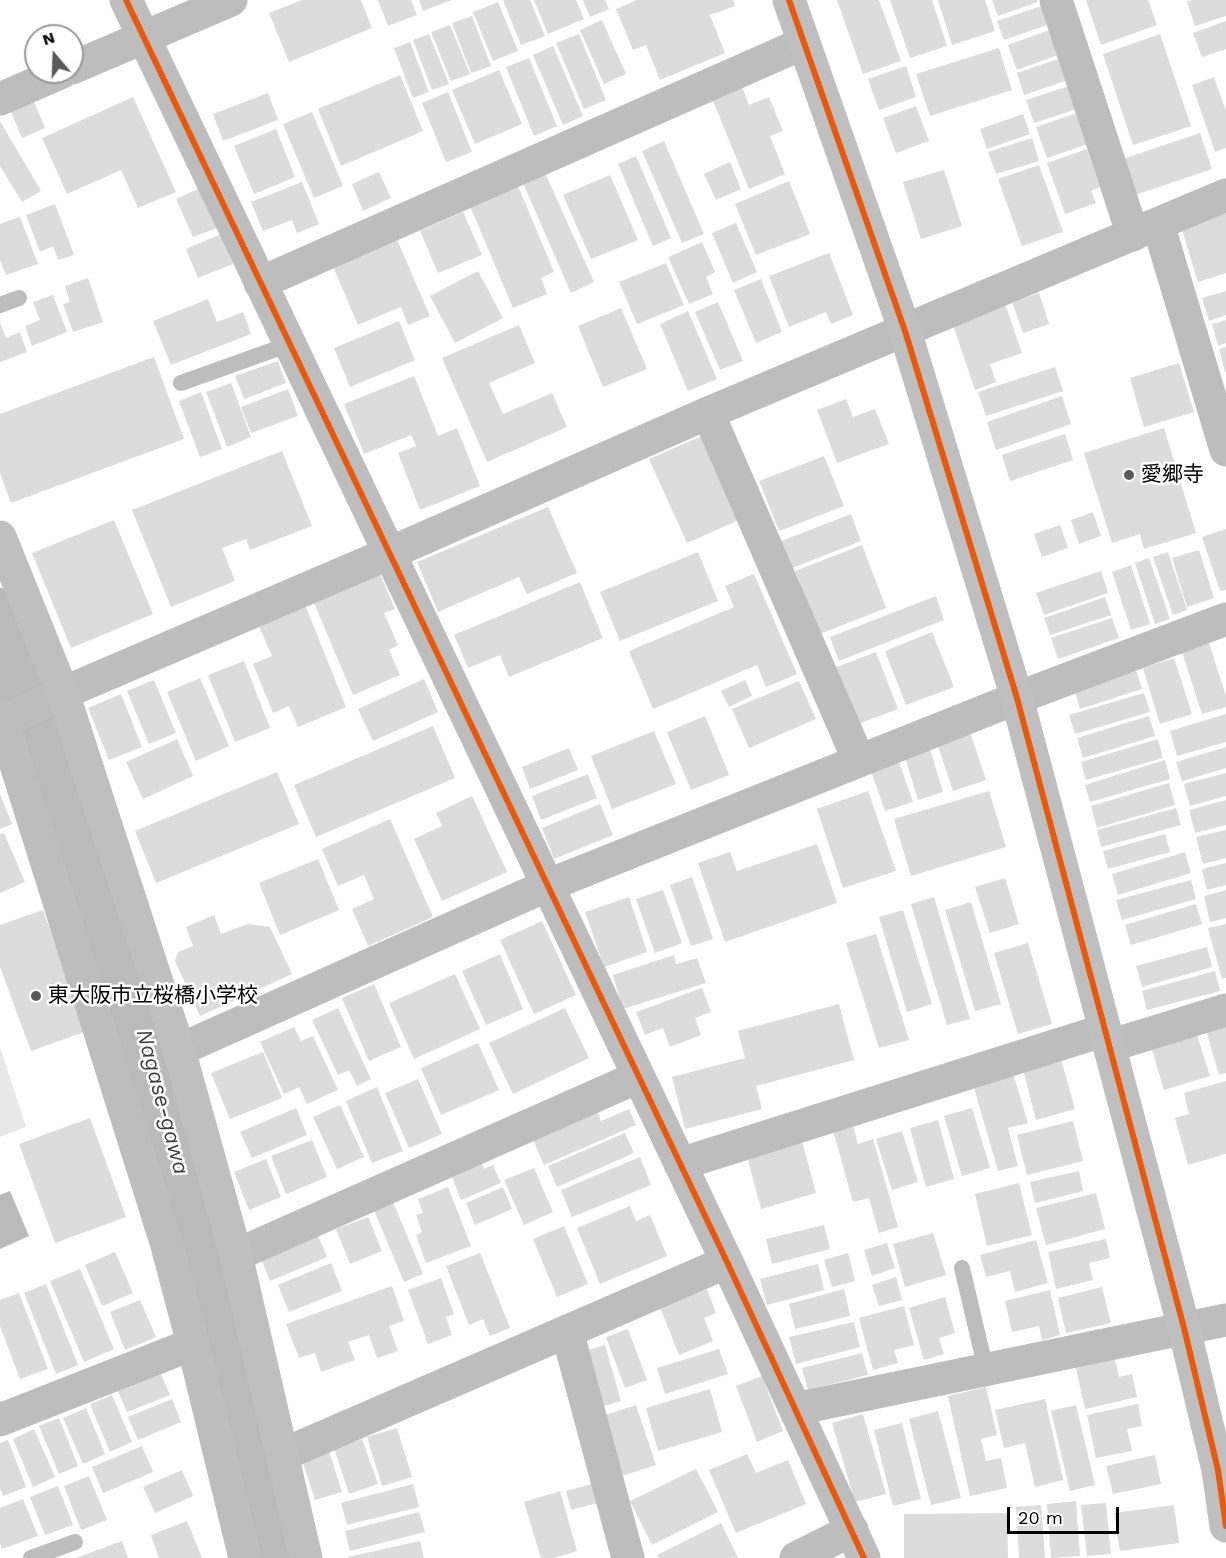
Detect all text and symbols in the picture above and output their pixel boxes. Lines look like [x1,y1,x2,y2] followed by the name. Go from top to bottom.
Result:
[24,24,84,84] north arrow
[40,27,57,49] text: N
[1141,462,1204,488] place label: 愛郷寺
[1122,468,1136,482] marker: 愛郷寺
[48,983,258,1009] place label: 東大阪市立桜橋小学校
[29,989,43,1003] marker: 東大阪市立桜橋小学校
[130,1026,194,1178] water label: Nagase-gawa
[1010,1495,1122,1533] scale bar
[1018,1507,1063,1528] text: 20 m

